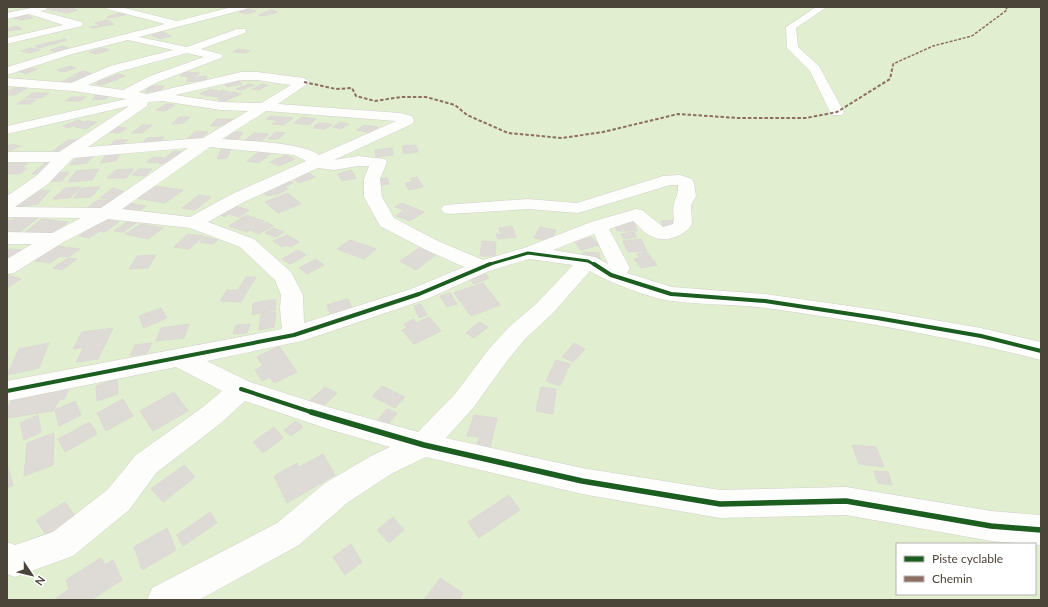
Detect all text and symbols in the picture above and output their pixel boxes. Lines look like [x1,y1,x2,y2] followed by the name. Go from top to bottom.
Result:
[896,543,1036,595] legend
[932,551,1003,566] text: Piste cyclable
[12,555,52,595] north arrow
[932,571,973,586] text: Chemin
[33,574,48,588] text: N

